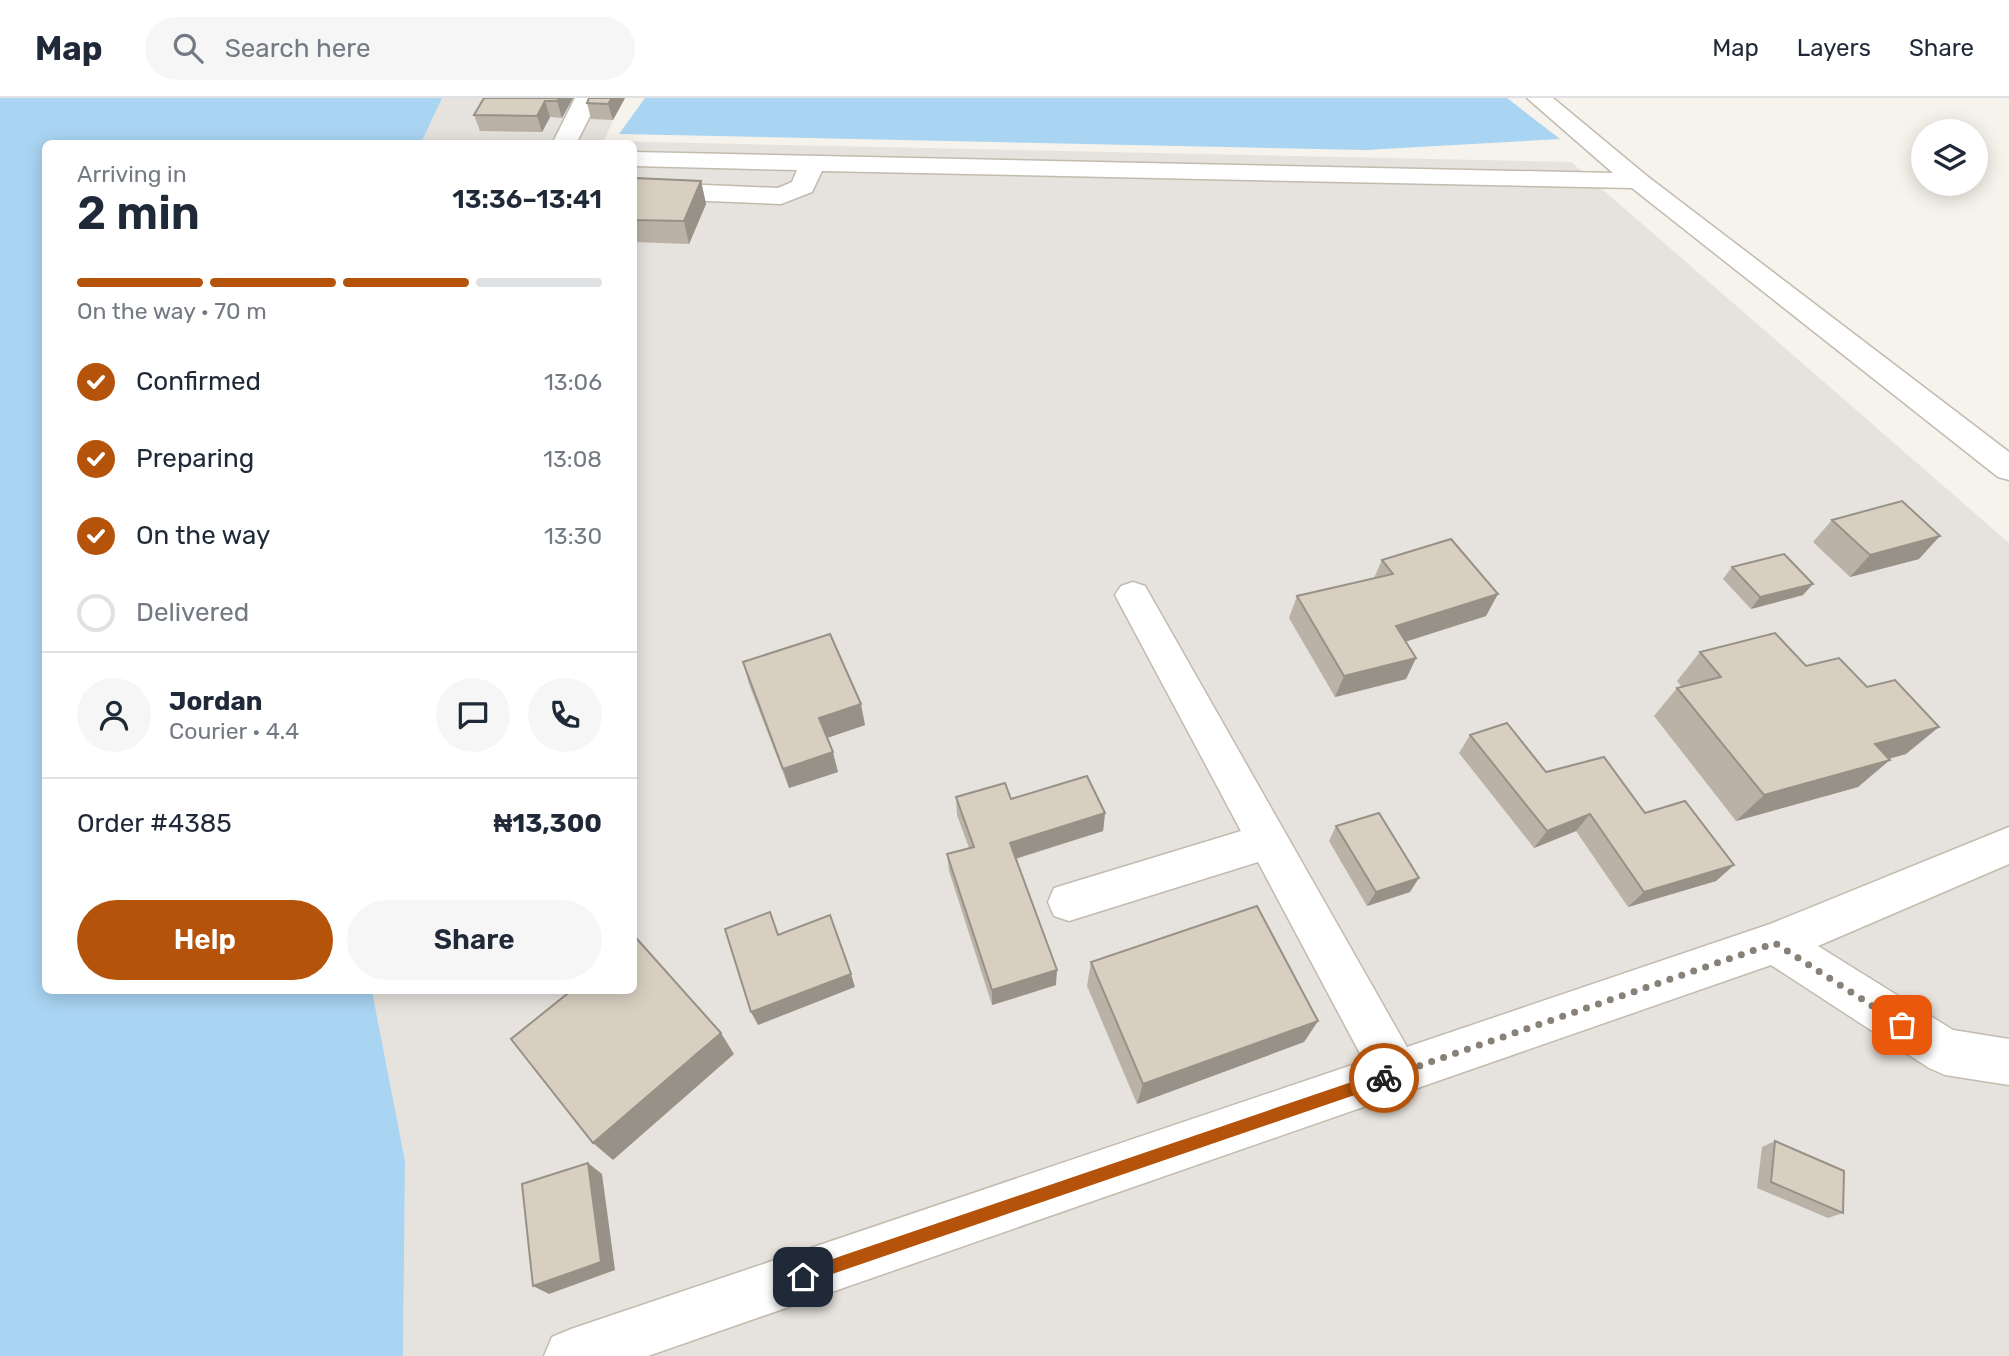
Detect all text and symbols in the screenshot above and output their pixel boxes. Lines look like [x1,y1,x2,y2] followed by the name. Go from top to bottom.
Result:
[145,17,635,80] search box
[35,29,103,68] text: Map
[169,29,207,67] icon: search
[225,33,370,64] text: Search here
[1712,34,1759,62] text: Map
[1797,34,1871,62] text: Layers
[1909,34,1974,62] text: Share
[1911,119,1988,196] map controls
[1911,119,1988,196] button: layers
[77,160,187,188] text: Arriving in
[452,184,602,215] text: 13:36–13:41
[77,186,200,241] text: 2 min
[77,297,267,325] text: On the way · 70 m
[77,363,115,401] icon: check
[136,366,261,397] text: Confirmed
[544,368,602,396] text: 13:06
[77,440,115,478] icon: check
[136,443,254,474] text: Preparing
[543,445,602,473] text: 13:08
[77,517,115,555] icon: check
[136,520,270,551] text: On the way
[544,522,602,550] text: 13:30
[136,597,249,628] text: Delivered
[77,678,151,752] button: person
[436,678,510,752] button: chat
[528,678,602,752] button: phone
[169,686,262,717] text: Jordan
[169,717,299,745] text: Courier · 4.4
[77,808,232,839] text: Order #4385
[493,808,602,839] text: ₦13,300
[77,900,333,980] button: Help
[347,900,602,980] button: Share
[1872,995,1932,1055] pin
[1883,1006,1921,1044] icon: bag
[1349,1043,1419,1113] courier
[1365,1059,1403,1097] icon: bike
[773,1247,833,1307] pin
[784,1258,822,1296] icon: home

